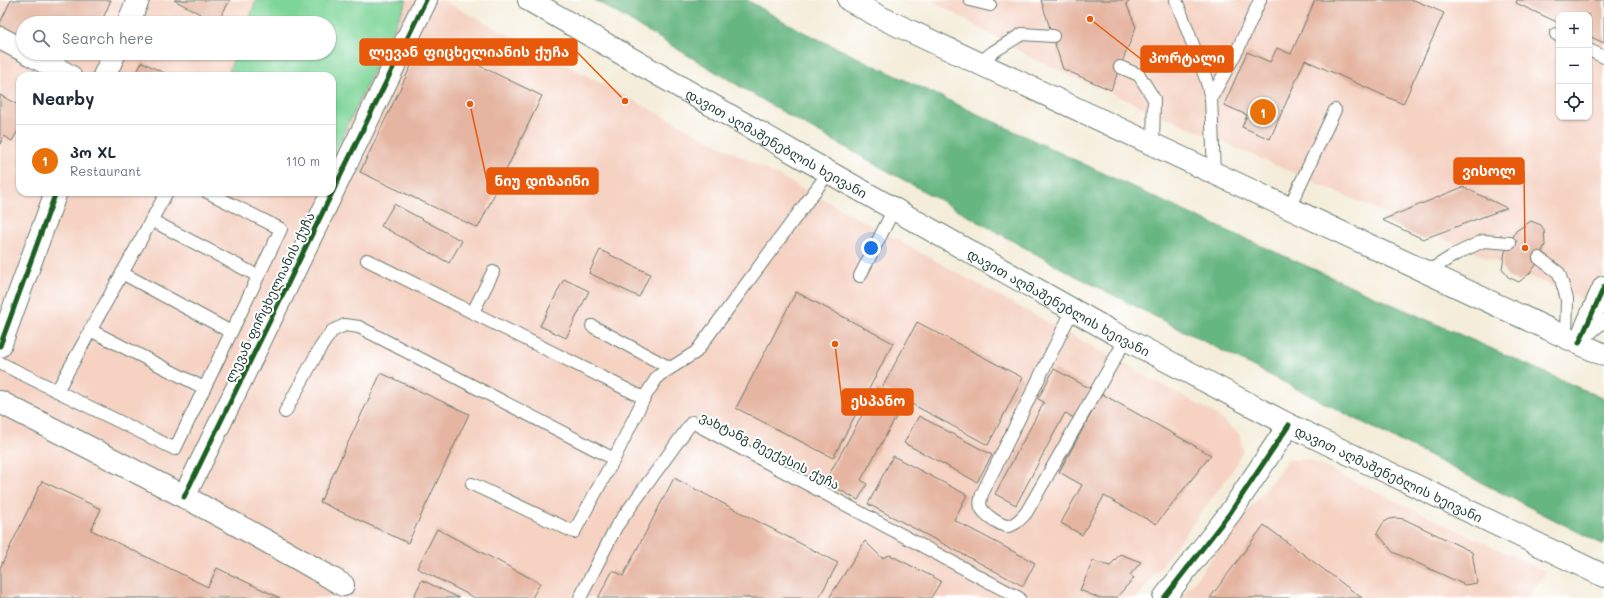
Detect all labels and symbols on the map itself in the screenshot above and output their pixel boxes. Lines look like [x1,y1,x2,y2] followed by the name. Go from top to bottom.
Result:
[360,39,577,65] callout: ლევან ფიცხელიანის ქუჩა
[369,42,569,61] text: ლევან ფიცხელიანის ქუჩა
[1141,46,1233,72] callout: პორტალი
[1149,48,1225,67] text: პორტალი
[683,84,871,201] street label: დავით აღმაშენებლის ხეივანი
[1250,97,1276,127] pin: 1
[1454,158,1524,184] callout: ვისოლ
[1462,161,1516,180] text: ვისოლ
[487,168,598,194] callout: ნიუ დიზაინი
[494,171,590,190] text: ნიუ დიზაინი
[220,209,319,385] street label: ლევან ფირცხელიანის ქუჩა
[861,238,881,258] your location
[965,244,1153,359] street label: დავით აღმაშენებლის ხეივანი
[842,389,913,415] callout: ესპანო
[851,391,905,410] text: ესპანო
[697,407,843,493] street label: ვახტანგ მეექვსის ქუჩა
[1292,421,1486,525] street label: დავით აღმაშენებლის ხეივანი

